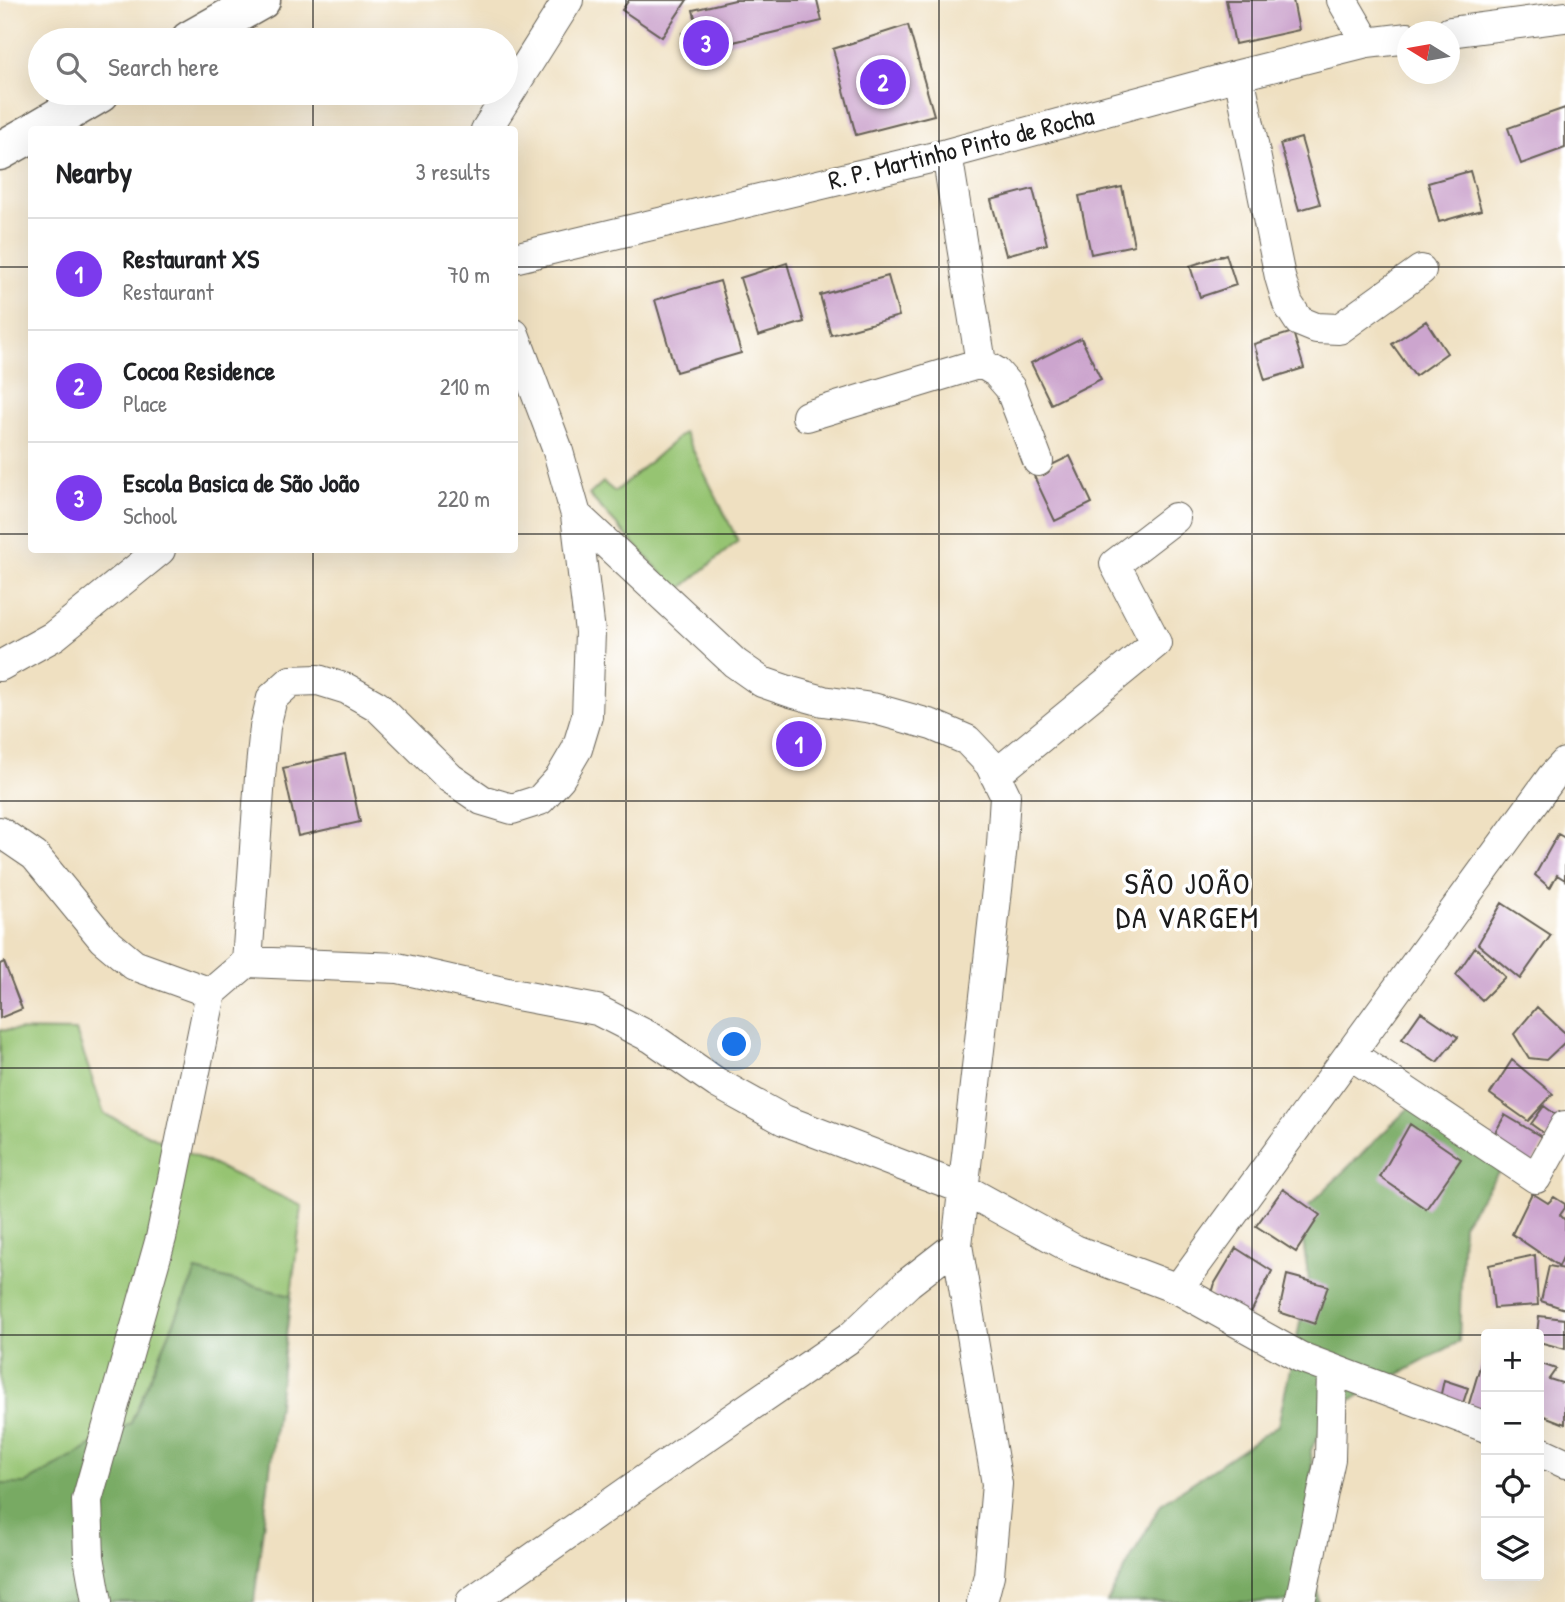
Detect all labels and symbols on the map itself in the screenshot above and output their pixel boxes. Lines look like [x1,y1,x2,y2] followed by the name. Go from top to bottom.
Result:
[683,17,729,69] pin: 3
[1397,21,1460,84] north arrow
[860,56,906,108] pin: 2
[824,98,1097,197] street label: R. P. Martinho Pinto de Rocha
[776,718,822,770] pin: 1
[1116,863,1260,937] district label: SÃO JOÃO DA VARGEM
[717,1027,751,1061] your location

